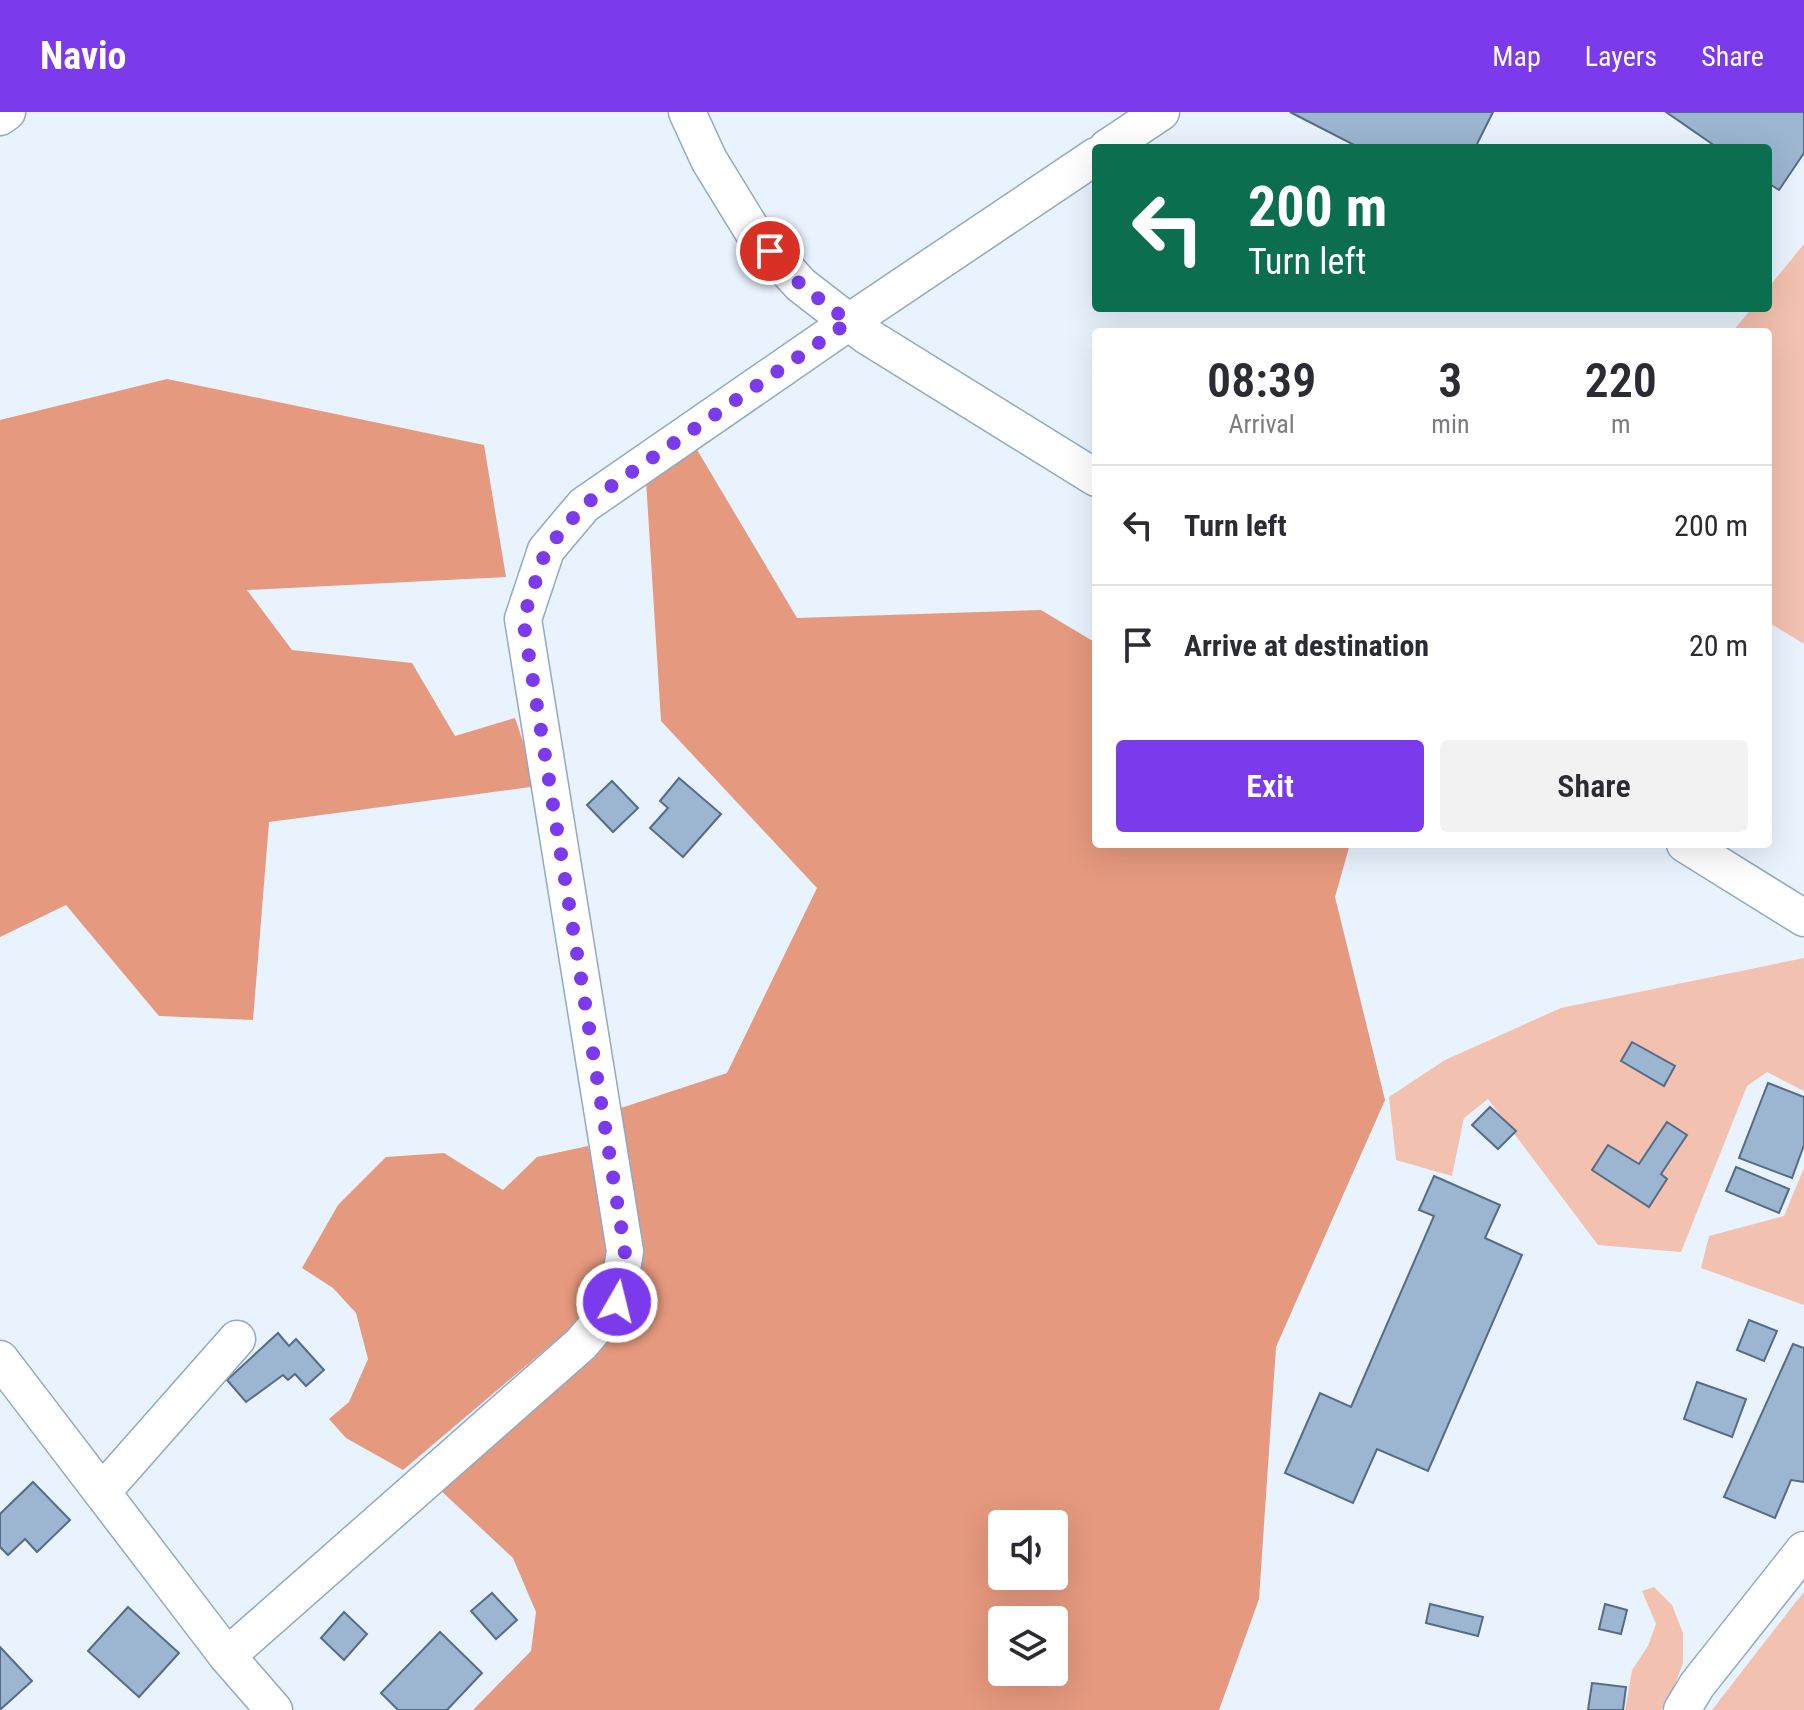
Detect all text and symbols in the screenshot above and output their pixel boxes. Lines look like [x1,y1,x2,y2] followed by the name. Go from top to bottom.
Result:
[40,34,126,78] text: Navio
[1492,40,1541,73] text: Map
[1585,40,1657,73] text: Layers
[1701,40,1764,73] text: Share
[1248,174,1387,240] text: 200 m
[1116,176,1220,280] icon: left
[736,217,804,285] pin
[748,229,792,273] icon: arrive
[1248,241,1366,283] text: Turn left
[1207,352,1316,409] text: 08:39
[1438,352,1462,409] text: 3
[1585,352,1657,409] text: 220
[1229,409,1295,439] text: Arrival
[1431,409,1469,439] text: min
[1611,409,1631,439] text: m
[1116,503,1160,547] icon: left
[1184,508,1287,543] text: Turn left
[1674,508,1748,543] text: 200 m
[1116,623,1160,667] icon: arrive
[1184,628,1429,663] text: Arrive at destination
[1689,628,1748,663] text: 20 m
[1116,740,1424,832] button: Exit
[1440,740,1748,832] button: Share
[575,1260,659,1344] position arrow
[988,1510,1068,1686] map controls
[988,1510,1068,1590] button: sound
[988,1606,1068,1686] button: layers

